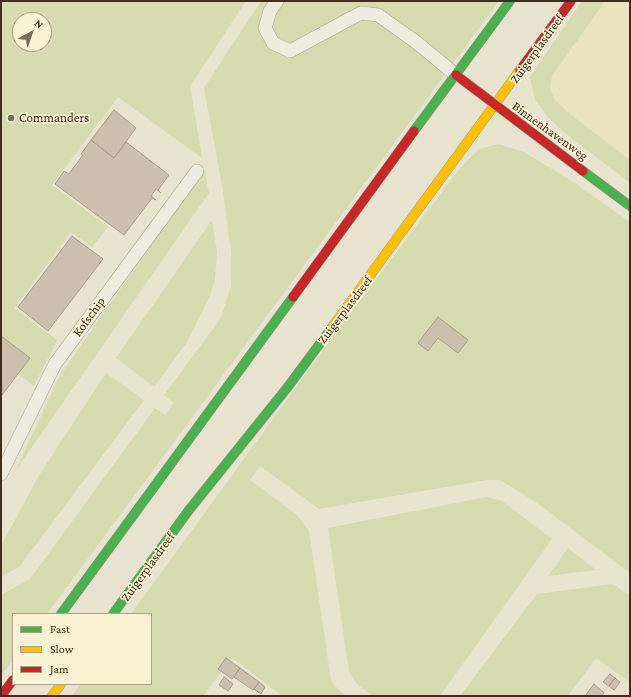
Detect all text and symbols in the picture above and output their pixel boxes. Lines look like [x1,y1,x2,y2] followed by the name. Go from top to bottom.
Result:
[12,12,52,52] north arrow
[507,12,567,86] street label: Zuigerplasdreef
[32,17,46,31] text: N
[509,98,591,164] street label: Binnenhavenweg
[19,110,89,126] place label: Commanders
[6,113,16,123] marker: Commanders
[314,273,376,347] street label: Zuigerplasdreef
[69,294,109,340] street label: Kofschip
[118,530,178,604] street label: Zuigerplasdreef
[12,613,152,685] legend
[50,622,70,636] text: Fast
[50,642,74,656] text: Slow
[50,662,69,676] text: Jam

